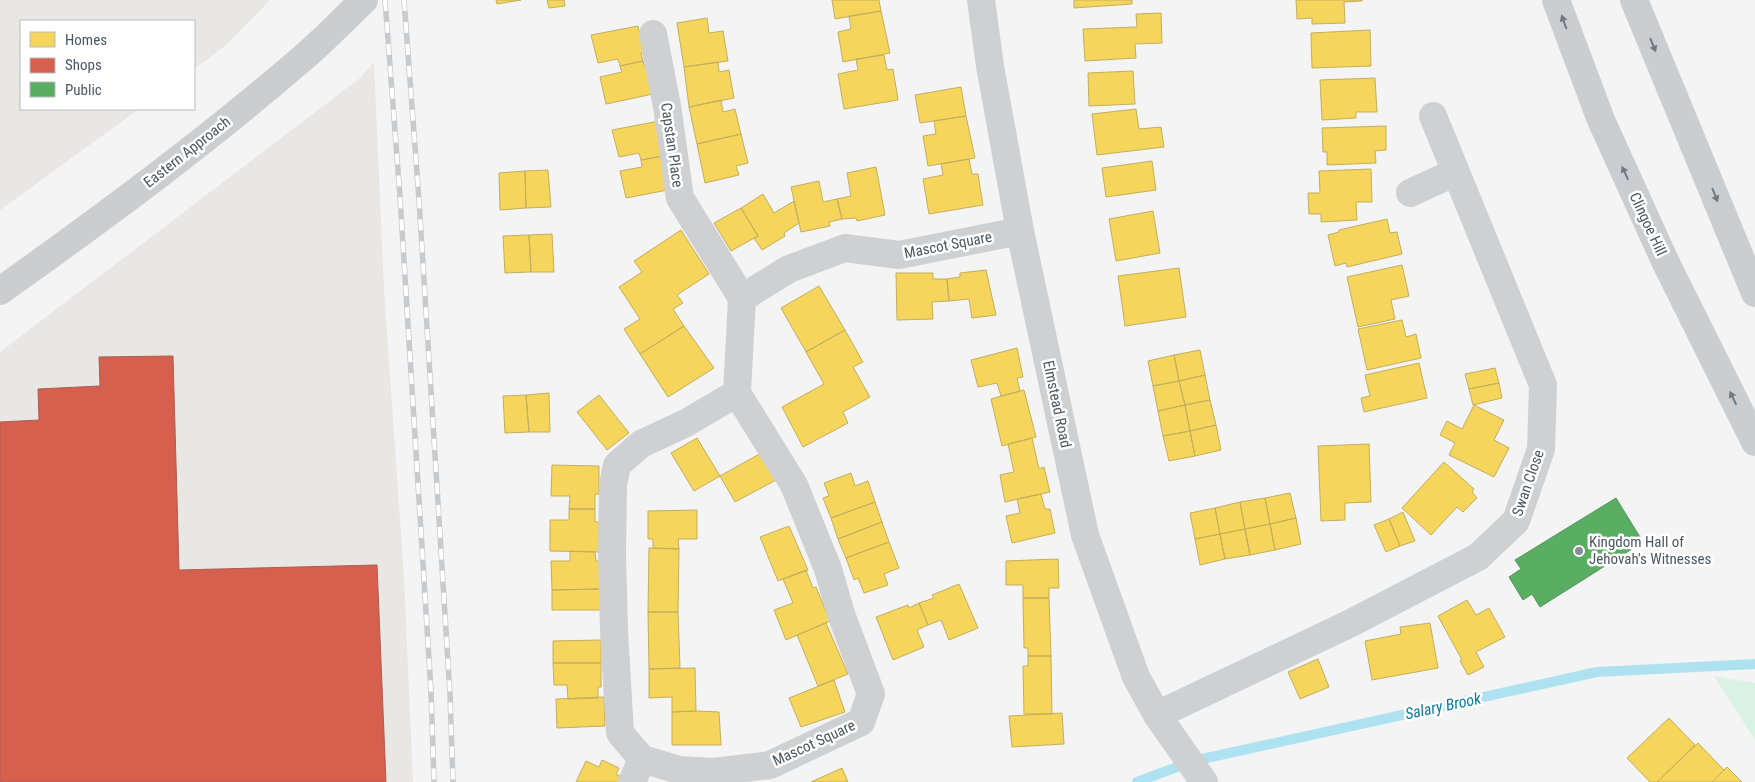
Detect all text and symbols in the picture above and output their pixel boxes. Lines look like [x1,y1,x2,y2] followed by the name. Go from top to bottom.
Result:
[1560,14,1568,29] one-way arrow
[20,20,195,110] legend
[65,31,107,49] text: Homes
[1649,38,1657,52] one-way arrow
[65,56,102,74] text: Shops
[65,81,102,99] text: Public
[657,102,687,188] street label: Capstan Place
[140,113,234,191] street label: Eastern Approach
[1620,166,1628,180] one-way arrow
[1711,188,1719,203] one-way arrow
[1626,190,1670,258] street label: Clingoe Hill
[903,228,993,262] street label: Mascot Square
[1039,359,1075,449] street label: Elmstead Road
[1729,391,1737,405] one-way arrow
[1508,448,1548,518] street label: Swan Close
[1589,533,1712,568] place label: Kingdom Hall of Jehovah's Witnesses
[1573,545,1585,557] marker: Kingdom Hall of Jehovah's Witnesses
[1403,688,1484,723] water label: Salary Brook
[770,716,858,770] street label: Mascot Square

